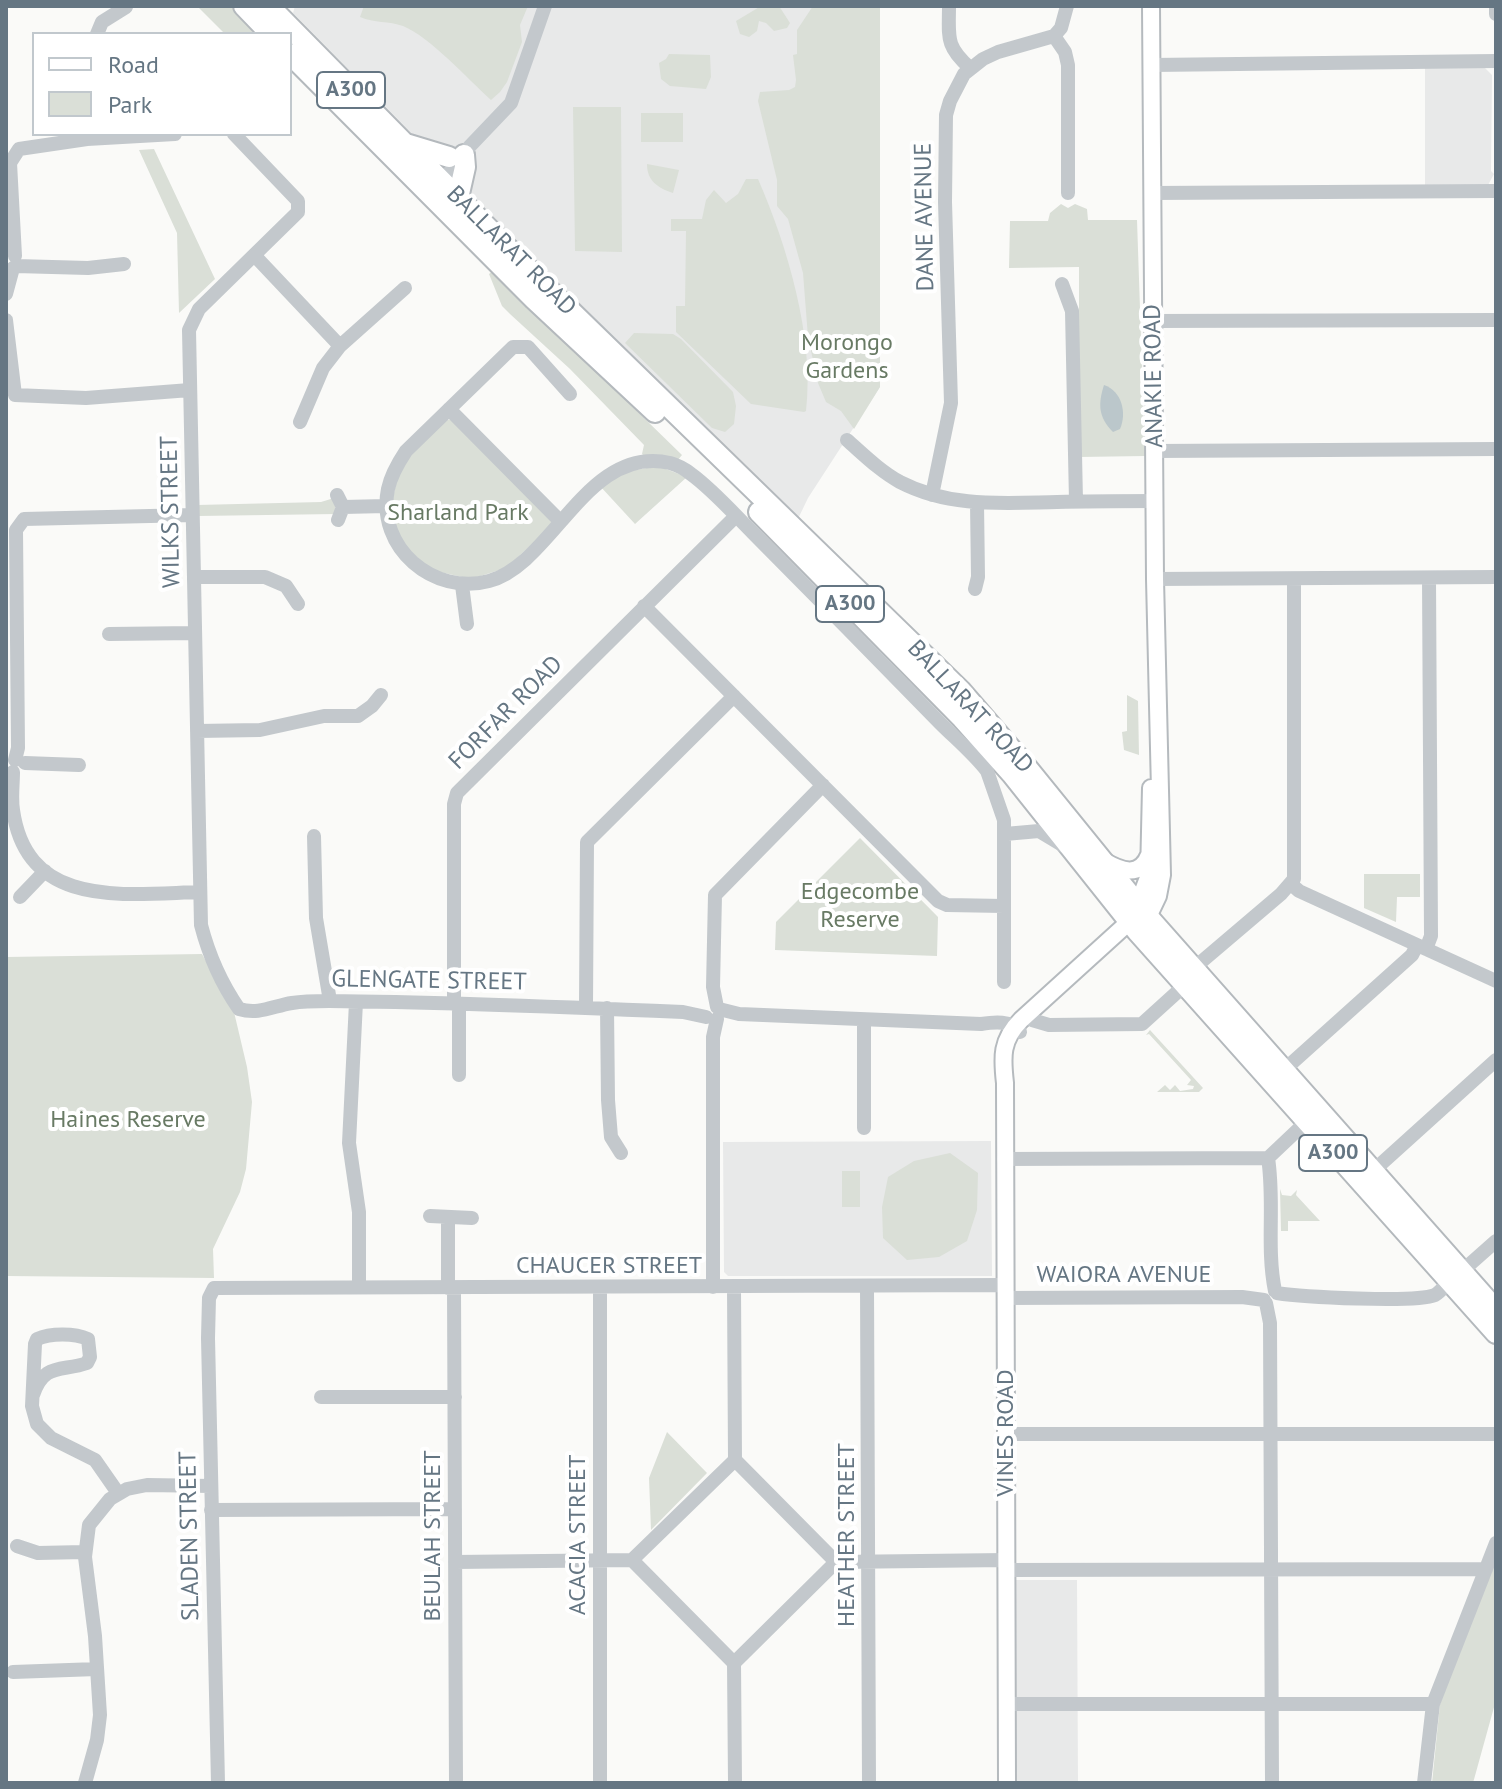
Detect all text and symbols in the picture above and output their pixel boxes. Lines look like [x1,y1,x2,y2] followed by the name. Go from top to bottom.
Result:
[32,32,292,136] legend
[108,49,159,80] text: Road
[317,72,385,108] road number: A300
[108,89,152,120] text: Park
[909,142,941,292] street label: DANE AVENUE
[440,180,582,322] street label: BALLARAT ROAD
[1138,304,1170,448] street label: ANAKIE ROAD
[801,329,893,385] park label: Morongo Gardens
[155,436,187,588] street label: WILKS STREET
[387,499,529,527] park label: Sharland Park
[816,586,884,622] road number: A300
[901,634,1039,780] street label: BALLARAT ROAD
[443,650,569,776] street label: FORFAR ROAD
[801,878,919,934] park label: Edgecombe Reserve
[331,965,527,997] street label: GLENGATE STREET
[50,1106,206,1134] park label: Haines Reserve
[1299,1135,1367,1171] road number: A300
[516,1252,702,1280] street label: CHAUCER STREET
[1037,1261,1211,1289] street label: WAIORA AVENUE
[992,1369,1020,1497] street label: VINES ROAD
[833,1443,861,1627] street label: HEATHER STREET
[419,1450,447,1622] street label: BEULAH STREET
[174,1451,206,1621] street label: SLADEN STREET
[564,1455,592,1615] street label: ACACIA STREET

